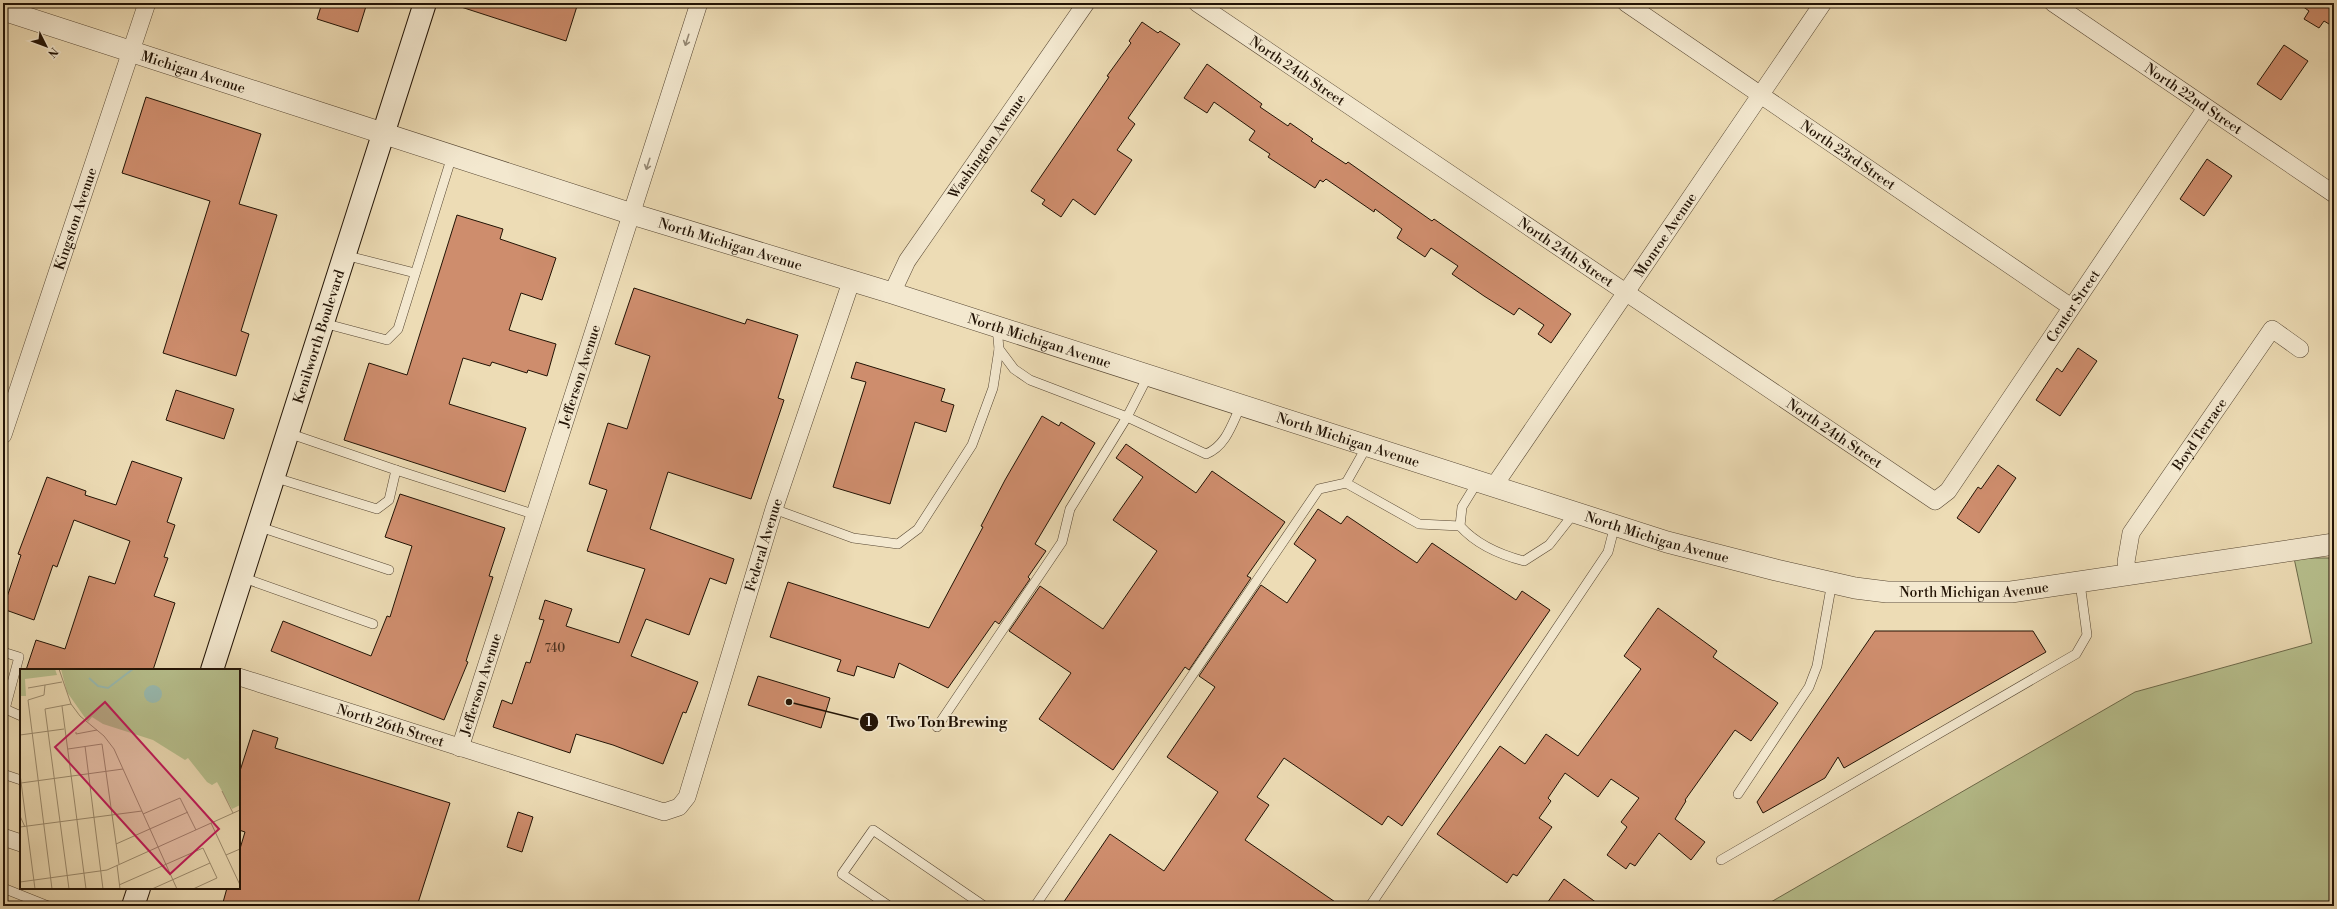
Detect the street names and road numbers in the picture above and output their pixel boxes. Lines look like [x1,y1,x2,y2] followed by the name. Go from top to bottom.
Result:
[1245,33,1348,110] street label: North 24th Street
[138,47,247,98] street label: Michigan Avenue
[2141,60,2245,139] street label: North 22nd Street
[944,91,1030,204] street label: Washington Avenue
[1796,117,1899,194] street label: North 23rd Street
[51,165,101,273] street label: Kingston Avenue
[1631,190,1701,281] street label: Monroe Avenue
[656,214,804,275] street label: North Michigan Avenue
[1514,214,1617,292] street label: North 24th Street
[2043,266,2105,346] street label: Center Street
[290,268,349,406] street label: Kenilworth Boulevard
[965,310,1113,373] street label: North Michigan Avenue
[555,323,605,430] street label: Jefferson Avenue
[1782,395,1885,473] street label: North 24th Street
[2168,395,2232,475] street label: Boyd Terrace
[1274,409,1422,472] street label: North Michigan Avenue
[742,496,787,594] street label: Federal Avenue
[1582,508,1731,568] street label: North Michigan Avenue
[1899,578,2050,602] street label: North Michigan Avenue
[456,631,506,739] street label: Jefferson Avenue
[334,701,446,752] street label: North 26th Street

